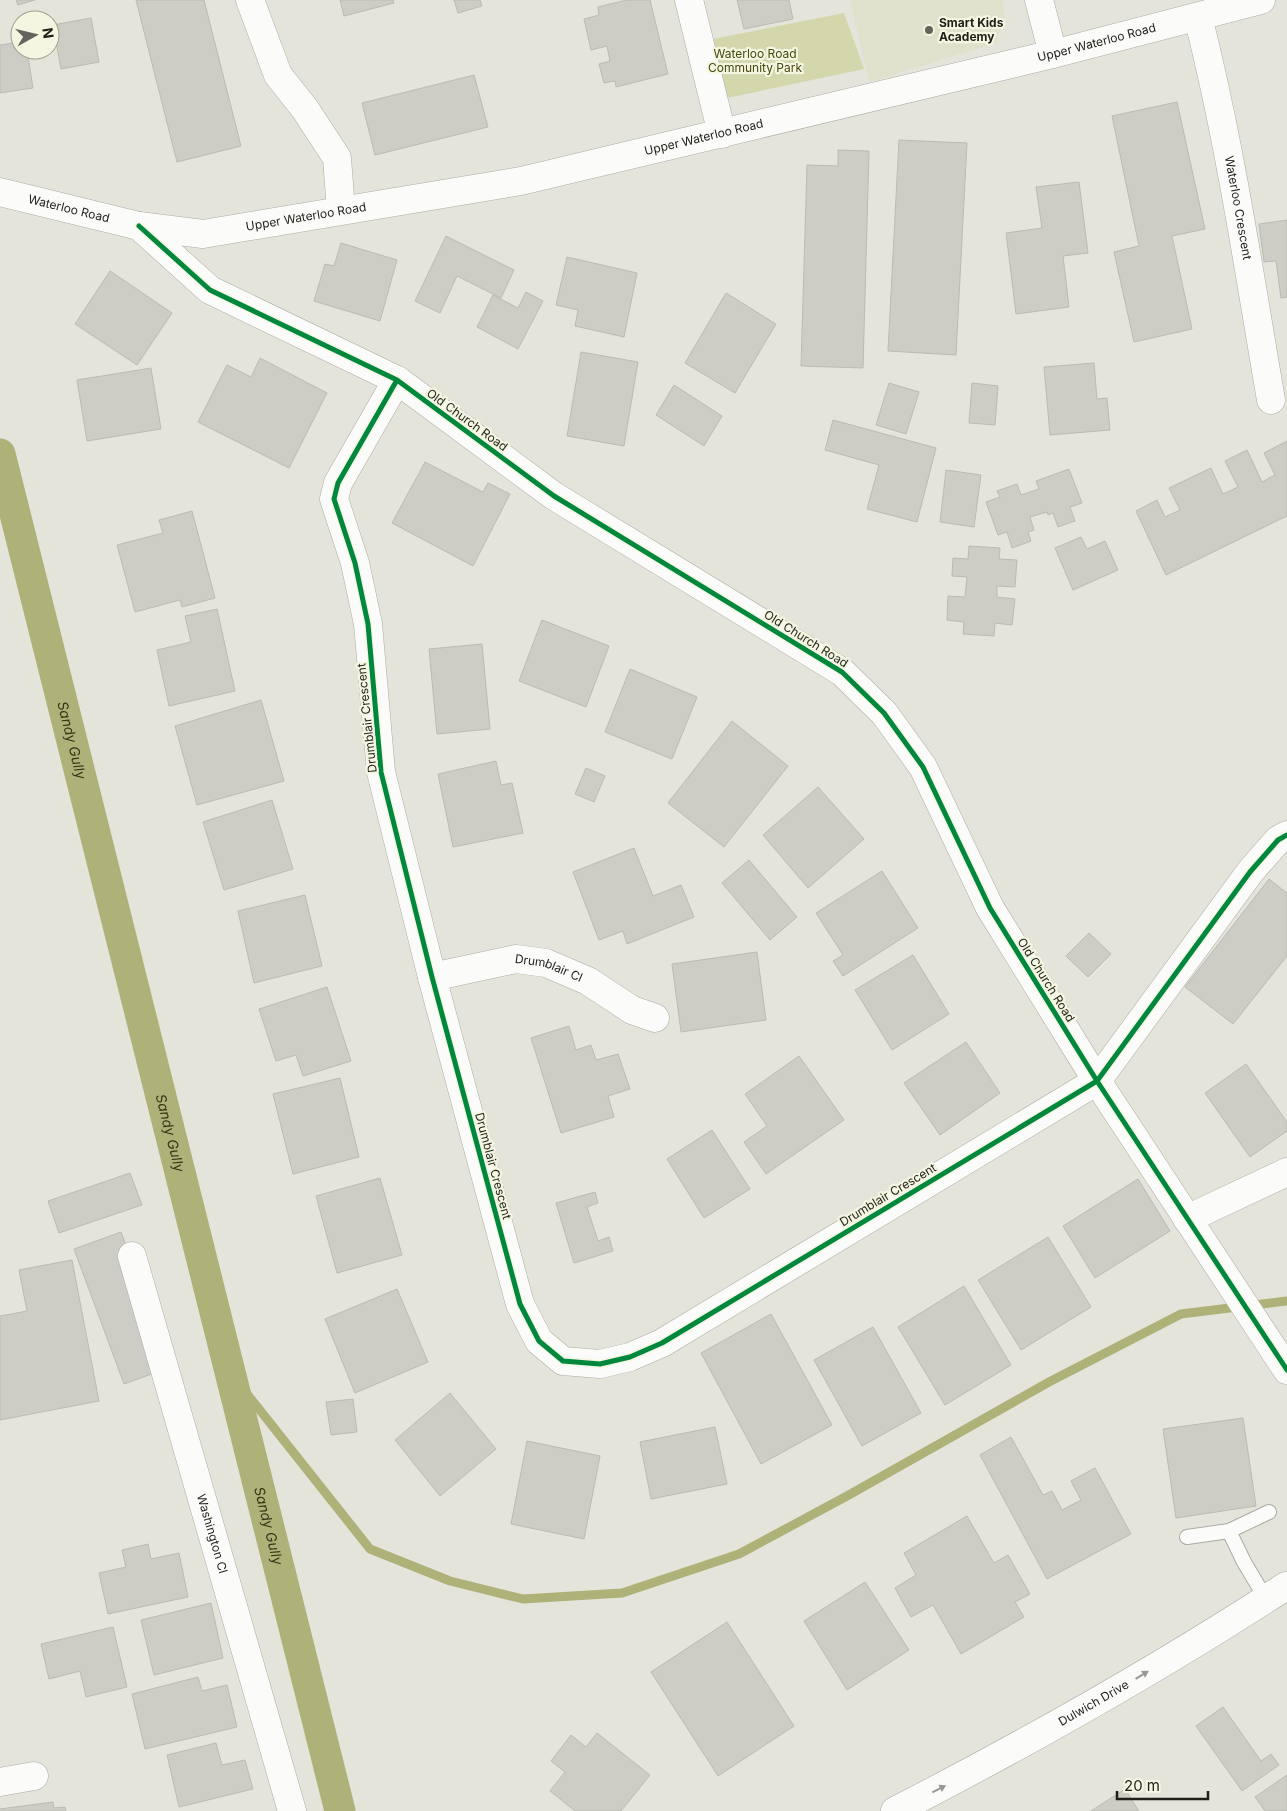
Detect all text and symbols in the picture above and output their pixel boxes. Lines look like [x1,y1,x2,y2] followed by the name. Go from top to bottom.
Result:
[10,10,60,60] north arrow
[939,15,1004,44] place label: Smart Kids Academy
[1036,20,1157,64] street label: Upper Waterloo Road
[923,24,935,36] marker: Smart Kids Academy
[39,27,58,40] text: N
[708,46,802,75] park label: Waterloo Road Community Park
[643,115,765,158] street label: Upper Waterloo Road
[1222,154,1255,261] street label: Waterloo Crescent
[27,191,111,226] street label: Waterloo Road
[245,199,367,234] street label: Upper Waterloo Road
[424,385,511,454] street label: Old Church Road
[761,607,851,670] street label: Old Church Road
[353,663,380,773] street label: Drumblair Crescent
[54,699,90,782] water label: Sandy Gully
[1015,935,1078,1025] street label: Old Church Road
[514,951,585,985] street label: Drumblair Cl
[153,1092,189,1175] water label: Sandy Gully
[472,1111,515,1221] street label: Drumblair Crescent
[837,1160,939,1229] street label: Drumblair Crescent
[251,1485,287,1568] water label: Sandy Gully
[194,1492,231,1575] street label: Washington Cl
[1135,1671,1148,1680] one-way arrow
[1056,1677,1131,1729] street label: Dulwich Drive
[1117,1768,1208,1800] scale bar
[1124,1776,1160,1795] text: 20 m
[932,1785,946,1793] one-way arrow

